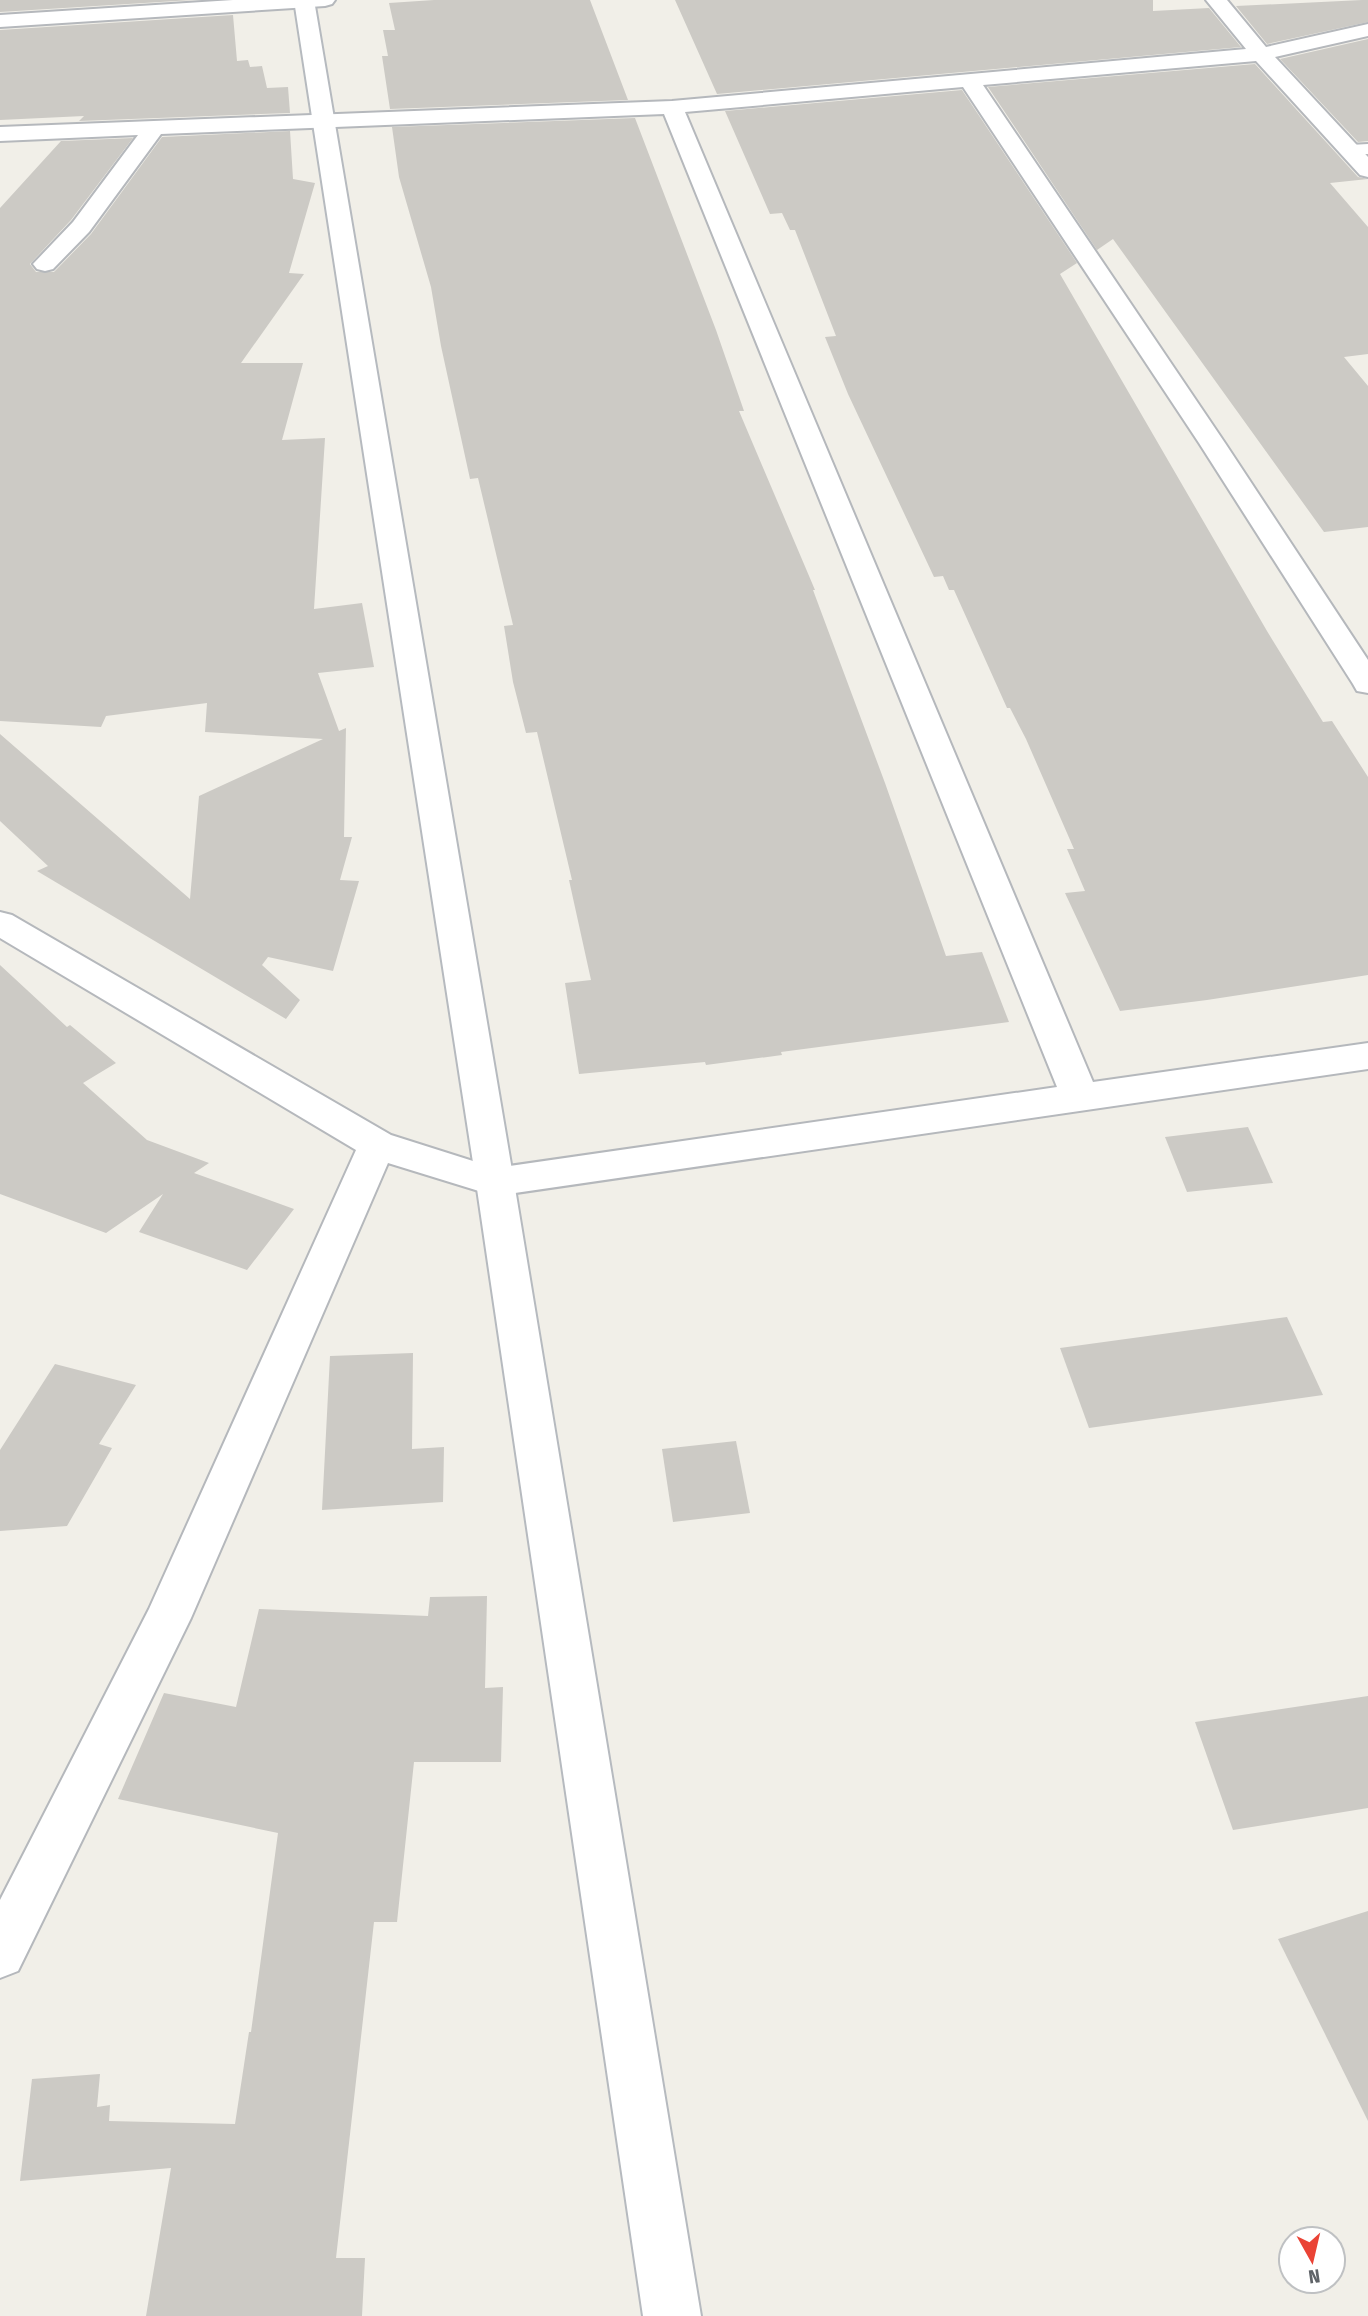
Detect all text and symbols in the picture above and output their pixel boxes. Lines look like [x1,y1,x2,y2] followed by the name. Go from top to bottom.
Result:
[1277,2225,1347,2295] north arrow
[1307,2264,1322,2289] text: N

